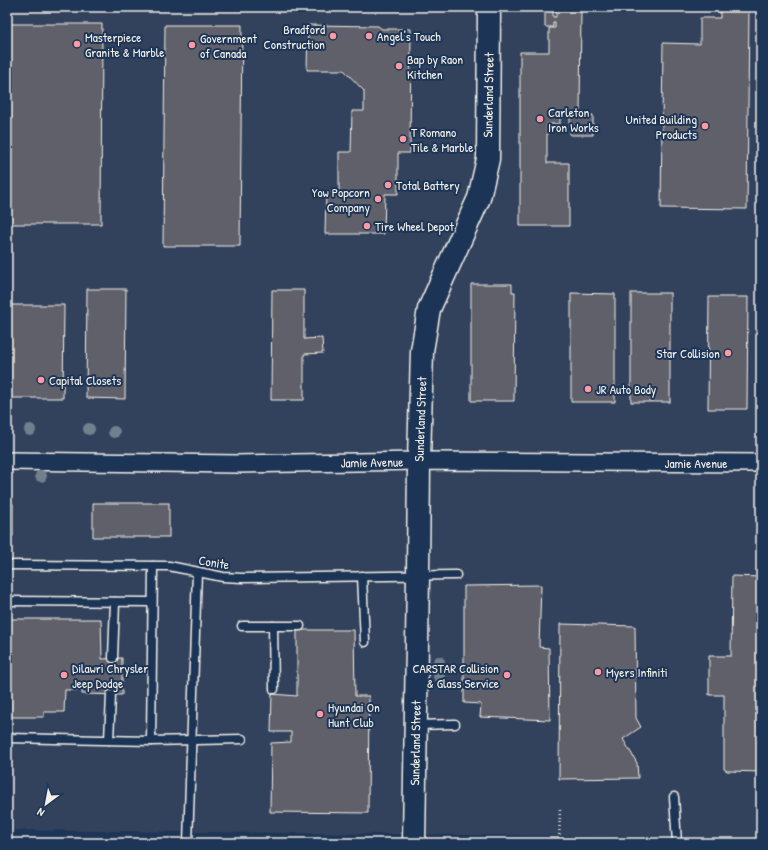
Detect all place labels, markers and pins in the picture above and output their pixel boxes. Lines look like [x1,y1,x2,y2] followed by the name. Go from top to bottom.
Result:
[264,20,325,53] place label: Bradford Construction
[377,27,441,45] place label: Angel's Touch
[85,28,164,61] place label: Masterpiece Granite & Marble
[200,29,258,62] place label: Government of Canada
[328,31,338,41] marker: Bradford Construction
[364,31,374,41] marker: Angel's Touch
[72,39,82,49] marker: Masterpiece Granite & Marble
[187,40,197,50] marker: Government of Canada
[407,50,463,83] place label: Bap by Raon Kitchen
[394,61,404,71] marker: Bap by Raon Kitchen
[548,103,599,136] place label: Carleton Iron Works
[626,110,697,143] place label: United Building Products
[535,114,545,124] marker: Carleton Iron Works
[700,121,710,131] marker: United Building Products
[411,123,473,156] place label: T Romano Tile & Marble
[398,134,408,144] marker: T Romano Tile & Marble
[396,176,460,194] place label: Total Battery
[383,180,393,190] marker: Total Battery
[312,183,370,216] place label: Yow Popcorn Company
[373,194,383,204] marker: Yow Popcorn Company
[375,217,455,235] place label: Tire Wheel Depot
[362,221,372,231] marker: Tire Wheel Depot
[657,344,720,362] place label: Star Collision
[723,348,733,358] marker: Star Collision
[49,371,121,389] place label: Capital Closets
[36,375,46,385] marker: Capital Closets
[596,380,657,398] place label: JR Auto Body
[583,384,593,394] marker: JR Auto Body
[72,659,148,692] place label: Dilawri Chrysler Jeep Dodge
[412,659,499,692] place label: CARSTAR Collision & Glass Service
[606,663,668,681] place label: Myers Infiniti
[593,667,603,677] marker: Myers Infiniti
[59,670,69,680] marker: Dilawri Chrysler Jeep Dodge
[502,670,512,680] marker: CARSTAR Collision & Glass Service
[328,698,380,731] place label: Hyundai On Hunt Club
[315,709,325,719] marker: Hyundai On Hunt Club

